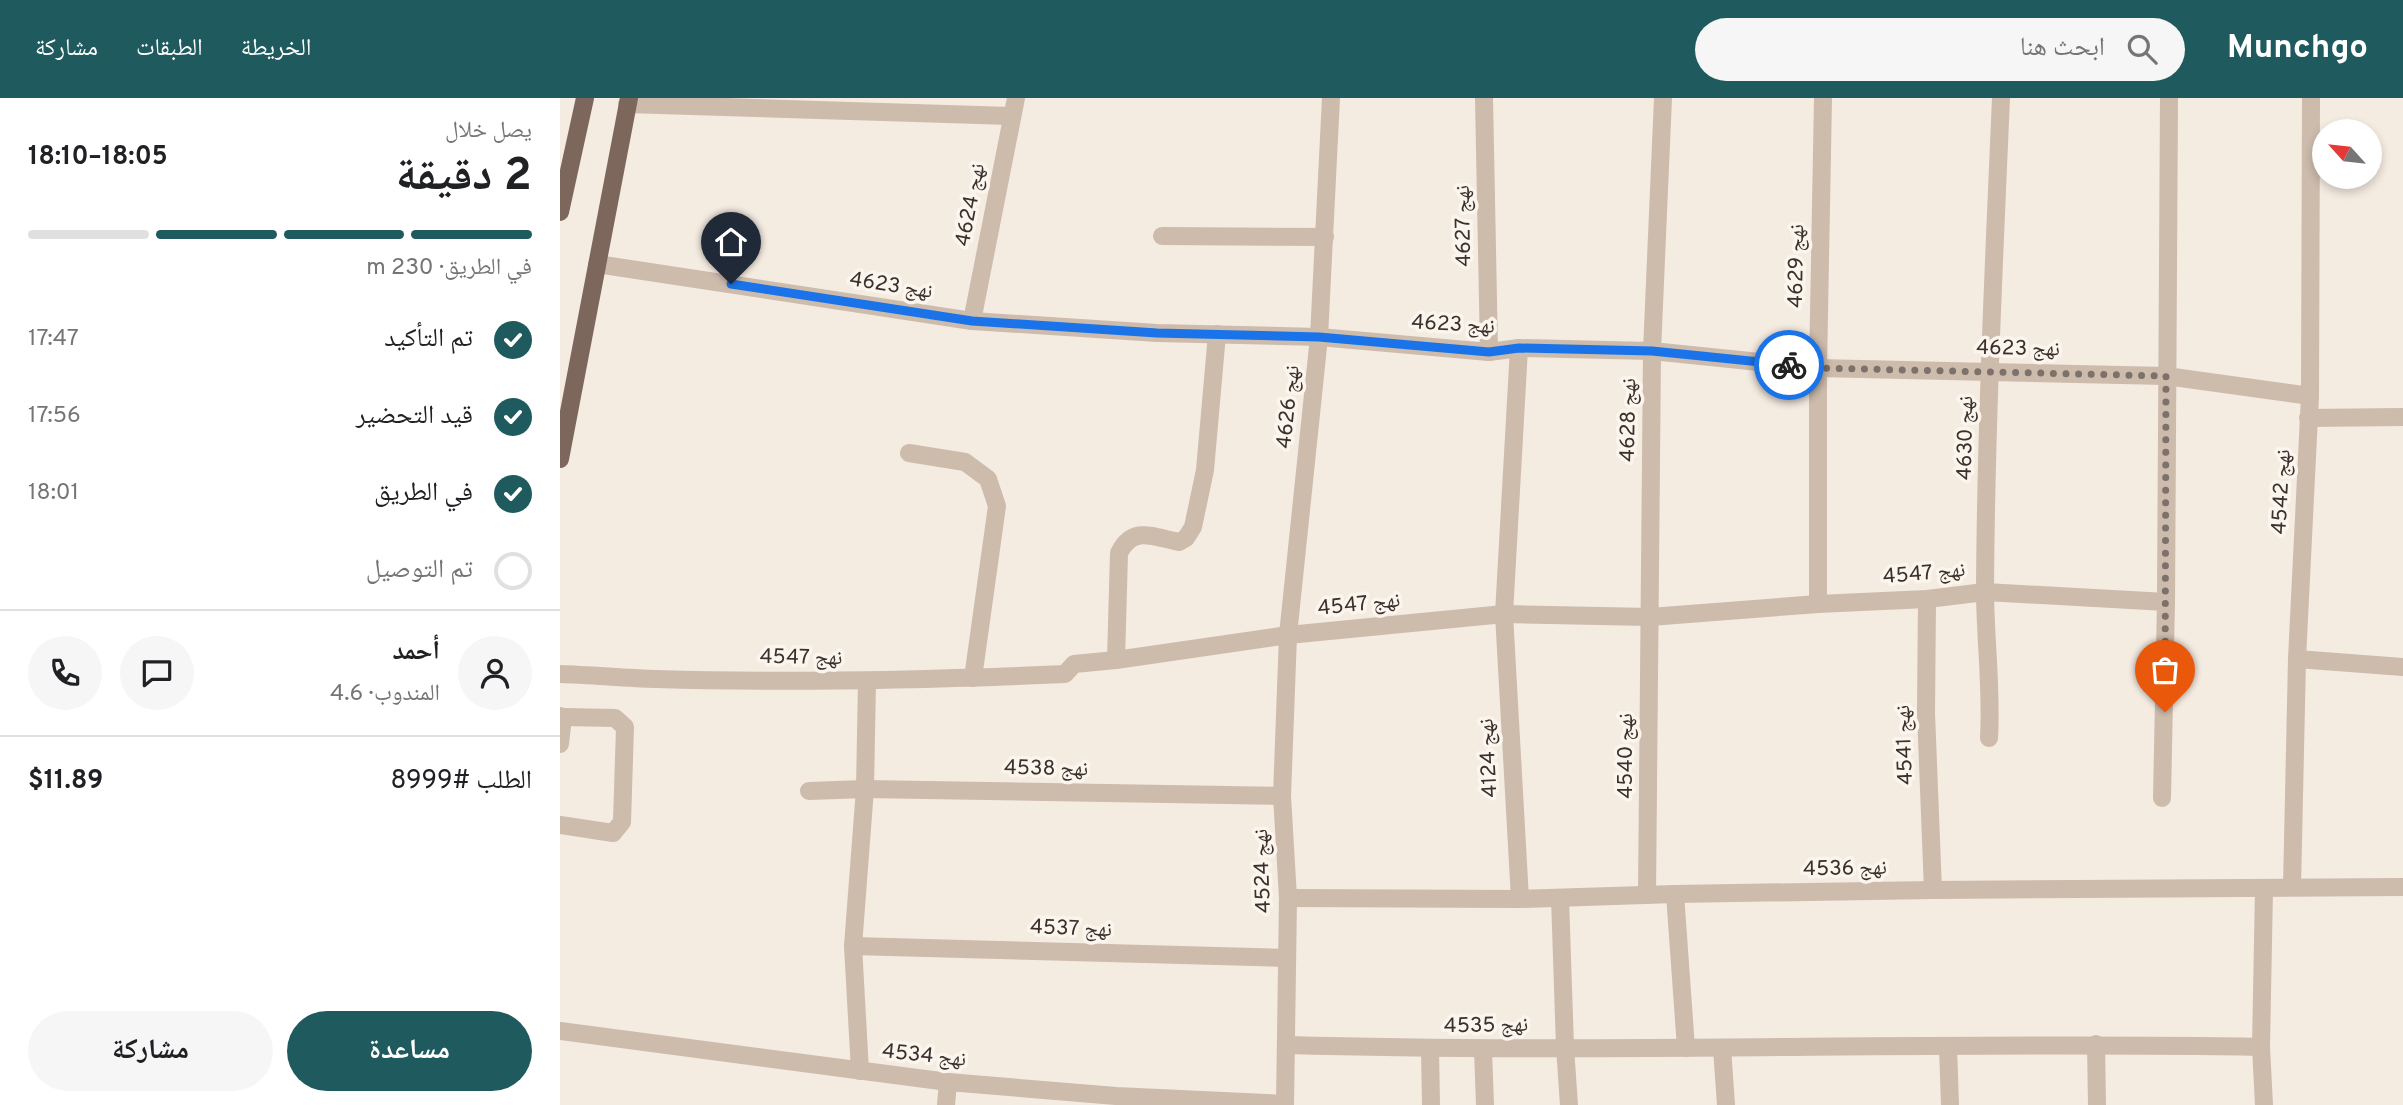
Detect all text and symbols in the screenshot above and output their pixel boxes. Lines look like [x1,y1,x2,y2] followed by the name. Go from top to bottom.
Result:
[1695,18,2185,81] search box
[2227,28,2368,70] text: Munchgo
[2123,30,2161,68] icon: search
[2020,32,2105,65] text: ابحث هنا
[35,34,98,64] text: مشاركة
[136,34,203,64] text: الطبقات
[241,34,311,64] text: الخريطة
[445,117,532,146] text: يصل خلال
[2312,119,2382,189] north arrow
[2312,119,2382,189] map controls
[28,141,168,174] text: 18:05–18:10
[396,148,532,207] text: 2 دقيقة
[950,161,992,249] street label: نهج 4624
[1450,185,1478,267] street label: نهج 4627
[701,212,761,284] pin
[712,223,750,261] icon: home
[1783,224,1811,308] street label: نهج 4629
[366,254,532,283] text: في الطريق · 230 m
[848,266,934,306] street label: نهج 4623
[1410,309,1496,341] street label: نهج 4623
[494,321,532,359] icon: check
[384,323,473,356] text: تم التأكيد
[28,325,79,354] text: 17:47
[1754,330,1824,400] courier
[1976,335,2060,363] street label: نهج 4623
[1770,346,1808,384] icon: bike
[1271,364,1307,450] street label: نهج 4626
[1615,378,1643,462] street label: نهج 4628
[1952,396,1980,480] street label: نهج 4630
[494,398,532,436] icon: check
[356,400,473,433] text: قيد التحضير
[28,402,81,431] text: 17:56
[2266,449,2298,535] street label: نهج 4542
[494,475,532,513] icon: check
[374,477,473,510] text: في الطريق
[28,479,79,508] text: 18:01
[366,554,473,587] text: تم التوصيل
[1881,557,1967,591] street label: نهج 4547
[1316,587,1402,623] street label: نهج 4547
[28,636,102,710] button: phone
[120,636,194,710] button: chat
[392,636,440,669] text: أحمد
[458,636,532,710] button: person
[2135,640,2195,712] pin
[759,644,843,672] street label: نهج 4547
[2146,651,2184,689] icon: bag
[330,680,440,709] text: المندوب · 4.6
[1890,705,1920,785] street label: نهج 4541
[1613,713,1640,799] street label: نهج 4540
[1473,718,1505,798] street label: نهج 4124
[1004,755,1088,783] street label: نهج 4538
[28,765,103,798] text: $11.89
[391,765,532,798] text: الطلب #8999
[1248,828,1278,914] street label: نهج 4524
[1803,855,1887,883] street label: نهج 4536
[1029,914,1113,944] street label: نهج 4537
[28,1011,273,1091] button: مشاركة
[287,1011,532,1091] button: مساعدة
[1444,1012,1528,1040] street label: نهج 4535
[881,1038,967,1074] street label: نهج 4534

